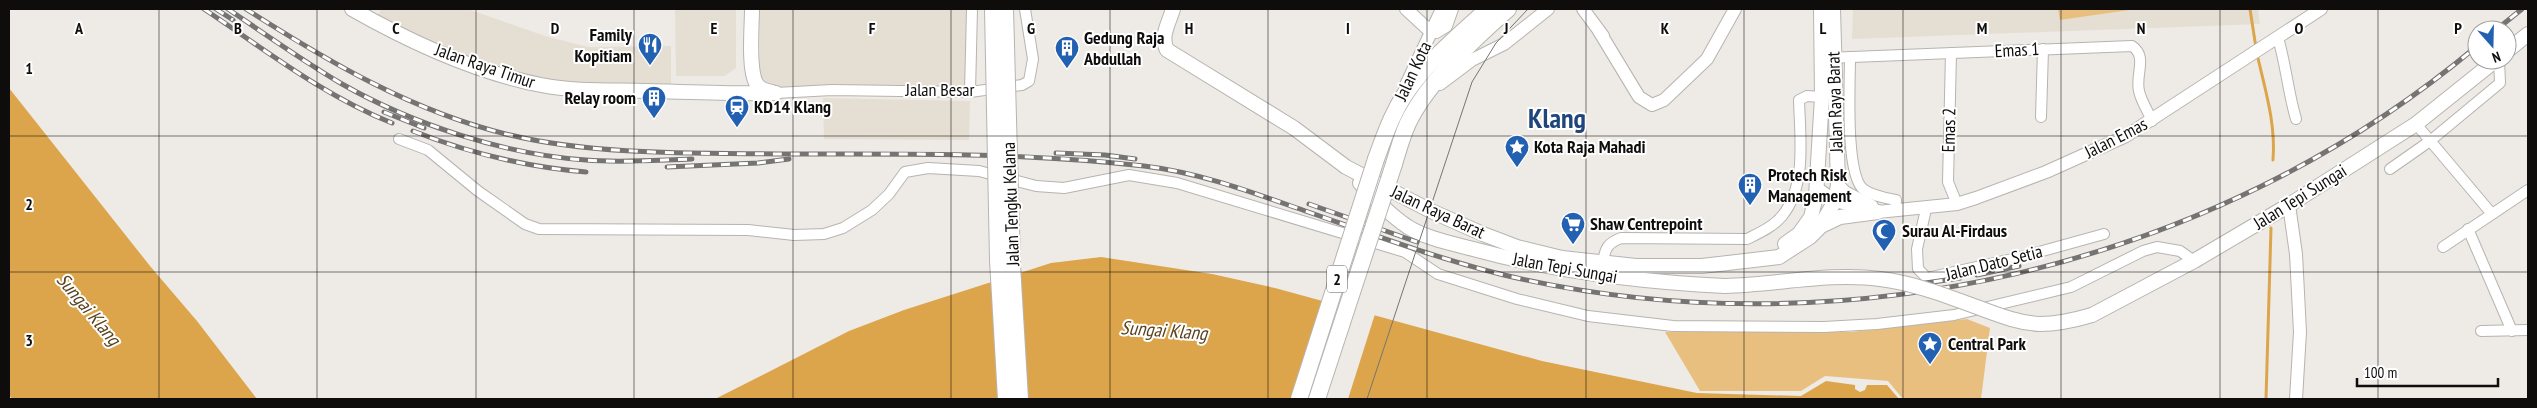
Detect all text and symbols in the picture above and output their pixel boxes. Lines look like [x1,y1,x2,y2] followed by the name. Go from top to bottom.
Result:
[74,18,84,38] text: A
[234,18,242,38] text: B
[392,18,400,38] text: C
[551,18,560,38] text: D
[711,18,718,38] text: E
[869,18,876,38] text: F
[1027,18,1035,38] text: G
[1185,18,1193,38] text: H
[1346,18,1350,38] text: I
[1503,18,1508,38] text: J
[1661,18,1670,38] text: K
[1820,18,1827,38] text: L
[1977,18,1987,38] text: M
[2137,18,2145,38] text: N
[2295,18,2304,38] text: O
[2454,18,2462,38] text: P
[2467,20,2517,70] north arrow
[575,23,633,67] place label: Family Kopitiam
[1083,26,1165,70] place label: Gedung Raja Abdullah
[637,32,663,66] restaurant icon: Family Kopitiam
[1054,35,1080,69] building icon: Gedung Raja Abdullah
[431,37,538,93] street label: Jalan Raya Timur
[1388,37,1436,105] street label: Jalan Kota
[1994,37,2040,62] street label: Emas 1
[2490,47,2503,67] text: N
[1821,51,1848,154] street label: Jalan Raya Barat
[25,58,33,78] text: 1
[905,78,974,101] street label: Jalan Besar
[641,85,667,119] building icon: Relay room
[565,86,636,109] place label: Relay room
[724,94,750,128] station icon: KD14 Klang
[754,95,831,118] place label: KD14 Klang
[1528,99,1586,136] district label: Klang
[1937,107,1960,153] street label: Emas 2
[2080,112,2151,164] street label: Jalan Emas
[1504,134,1530,168] place icon: Kota Raja Mahadi
[1534,135,1646,158] place label: Kota Raja Mahadi
[997,142,1024,267] street label: Jalan Tengku Kelana
[2248,159,2351,235] street label: Jalan Tepi Sungai
[1768,163,1852,207] place label: Protech Risk Management
[1737,172,1763,206] building icon: Protech Risk Management
[1387,179,1489,243] street label: Jalan Raya Barat
[25,194,33,214] text: 2
[1560,211,1586,245] supermarket icon: Shaw Centrepoint
[1590,212,1703,235] place label: Shaw Centrepoint
[1871,218,1897,252] mosque icon: Surau Al-Firdaus
[1902,219,2007,242] place label: Surau Al-Firdaus
[1942,239,2045,286] street label: Jalan Dato Setia
[1510,247,1619,288] street label: Jalan Tepi Sungai
[1327,266,1347,292] road number: 2
[52,268,127,351] water label: Sungai Klang
[1120,315,1210,345] water label: Sungai Klang
[25,330,33,350] text: 3
[1917,331,1943,365] place icon: Central Park
[1948,332,2026,355] place label: Central Park
[2357,356,2498,388] scale bar
[2364,363,2397,382] text: 100 m

